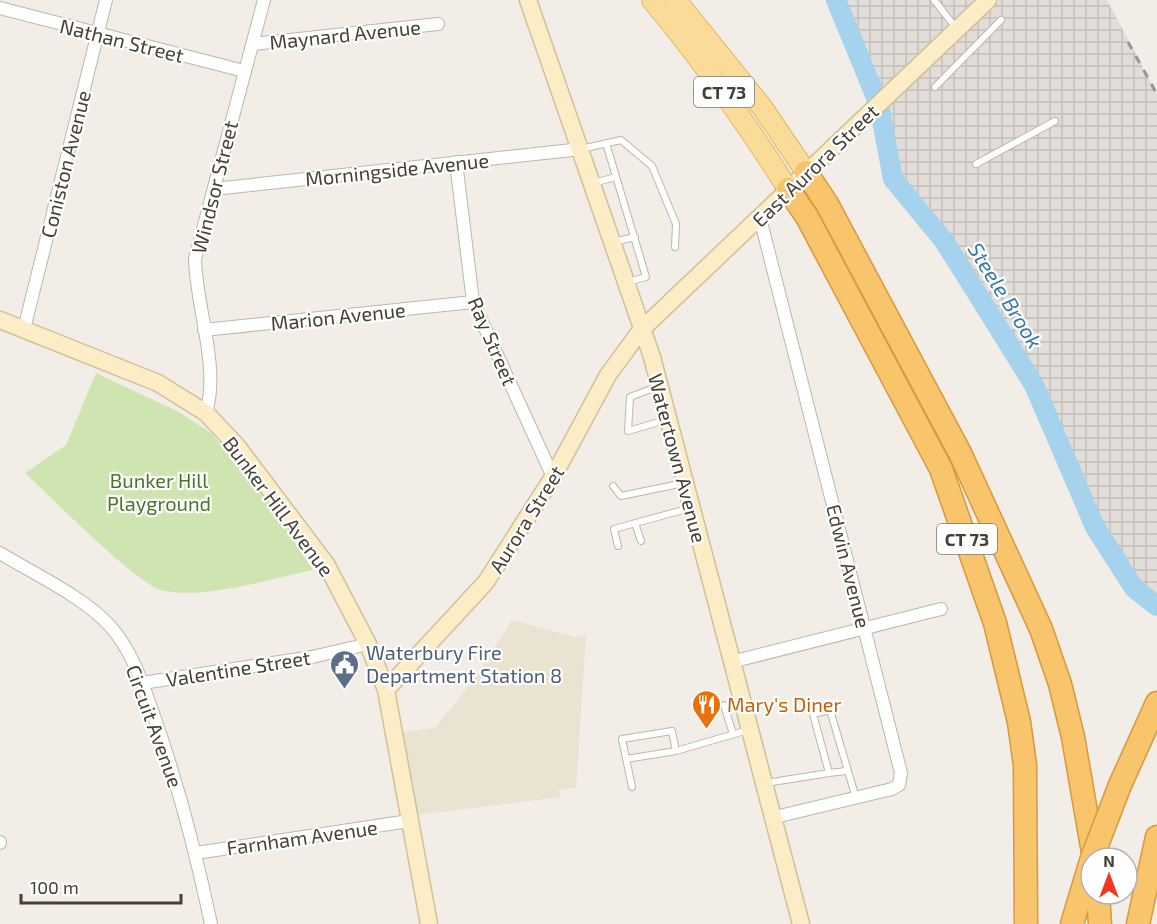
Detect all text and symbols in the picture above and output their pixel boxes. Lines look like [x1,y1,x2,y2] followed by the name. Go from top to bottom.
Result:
[57,13,187,67] street label: Nathan Street
[268,14,422,54] street label: Maynard Avenue
[694,77,754,107] road number: CT 73
[35,88,95,240] street label: Coniston Avenue
[747,98,883,231] street label: East Aurora Street
[186,118,242,256] street label: Windsor Street
[304,147,490,191] street label: Morningside Avenue
[964,237,1048,353] water label: Steele Brook
[464,293,522,389] street label: Ray Street
[269,297,407,335] street label: Marion Avenue
[644,371,712,545] street label: Watertown Avenue
[219,431,339,581] street label: Bunker Hill Avenue
[483,461,569,577] street label: Aurora Street
[107,468,211,515] park label: Bunker Hill Playground
[822,502,876,630] street label: Edwin Avenue
[937,524,997,554] road number: CT 73
[366,640,562,687] place label: Waterbury Fire Department Station 8
[164,645,312,691] street label: Valentine Street
[329,648,361,690] public building icon: Waterbury Fire Department Station 8
[122,661,188,791] street label: Circuit Avenue
[690,688,722,730] restaurant icon: Mary's Diner
[727,692,842,716] place label: Mary's Diner
[225,815,379,859] street label: Farnham Avenue
[1079,846,1139,906] north arrow
[1103,851,1115,870] text: N
[21,867,182,905] scale bar
[30,876,79,898] text: 100 m

